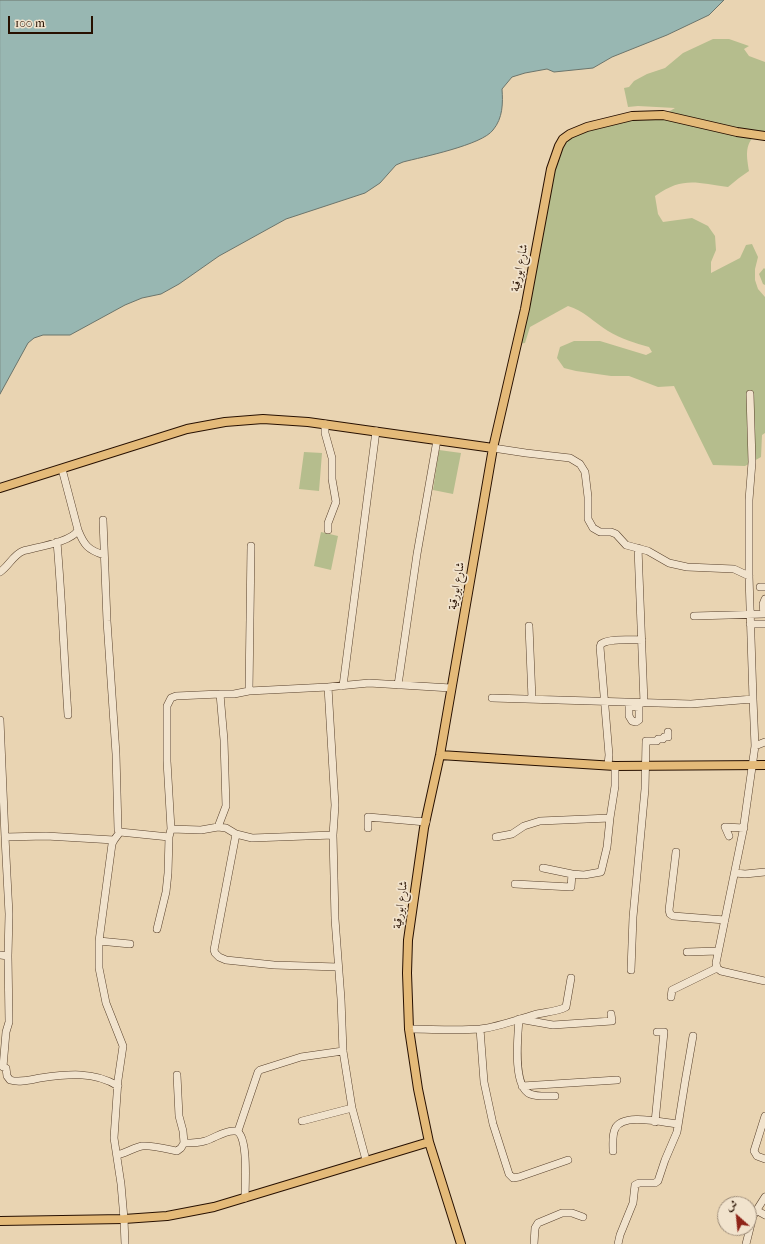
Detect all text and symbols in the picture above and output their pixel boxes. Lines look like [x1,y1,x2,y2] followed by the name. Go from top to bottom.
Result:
[10,8,95,34] scale bar
[15,16,45,30] text: 100 m
[508,243,532,293] street label: شارع ابورقية
[446,561,468,611] street label: شارع ابورقية
[391,880,411,930] street label: شارع ابورقية
[717,1196,757,1236] north arrow
[724,1197,740,1214] text: ش

